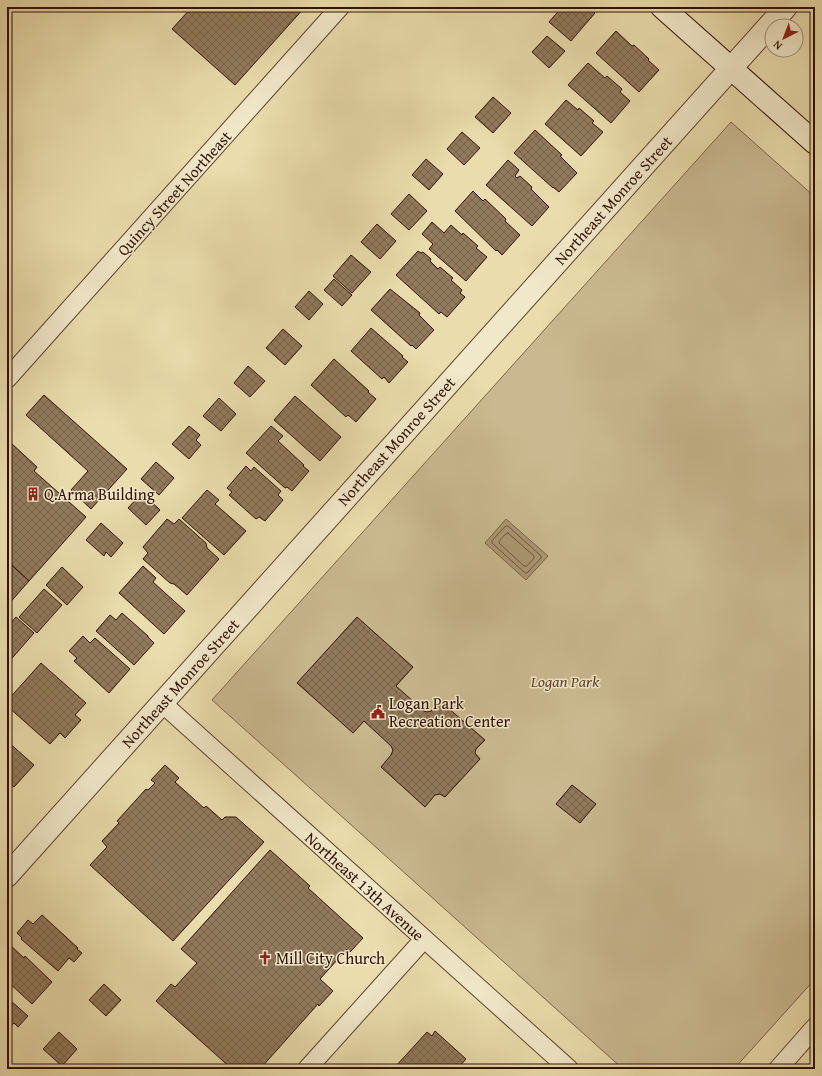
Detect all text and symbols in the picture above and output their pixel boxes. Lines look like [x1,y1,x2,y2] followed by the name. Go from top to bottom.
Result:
[764,18,804,58] north arrow
[769,37,785,54] text: N
[111,125,237,261] street label: Quincy Street Northeast
[548,130,678,270] street label: Northeast Monroe Street
[331,371,461,511] street label: Northeast Monroe Street
[44,482,155,506] place label: Q.Arma Building
[25,486,41,502] building icon: Q.Arma Building
[115,613,245,753] street label: Northeast Monroe Street
[530,669,600,693] park label: Logan Park
[389,691,510,733] place label: Logan Park Recreation Center
[370,704,386,720] public building icon: Logan Park Recreation Center
[300,826,430,946] street label: Northeast 13th Avenue
[276,946,385,970] place label: Mill City Church
[257,950,273,966] church icon: Mill City Church

